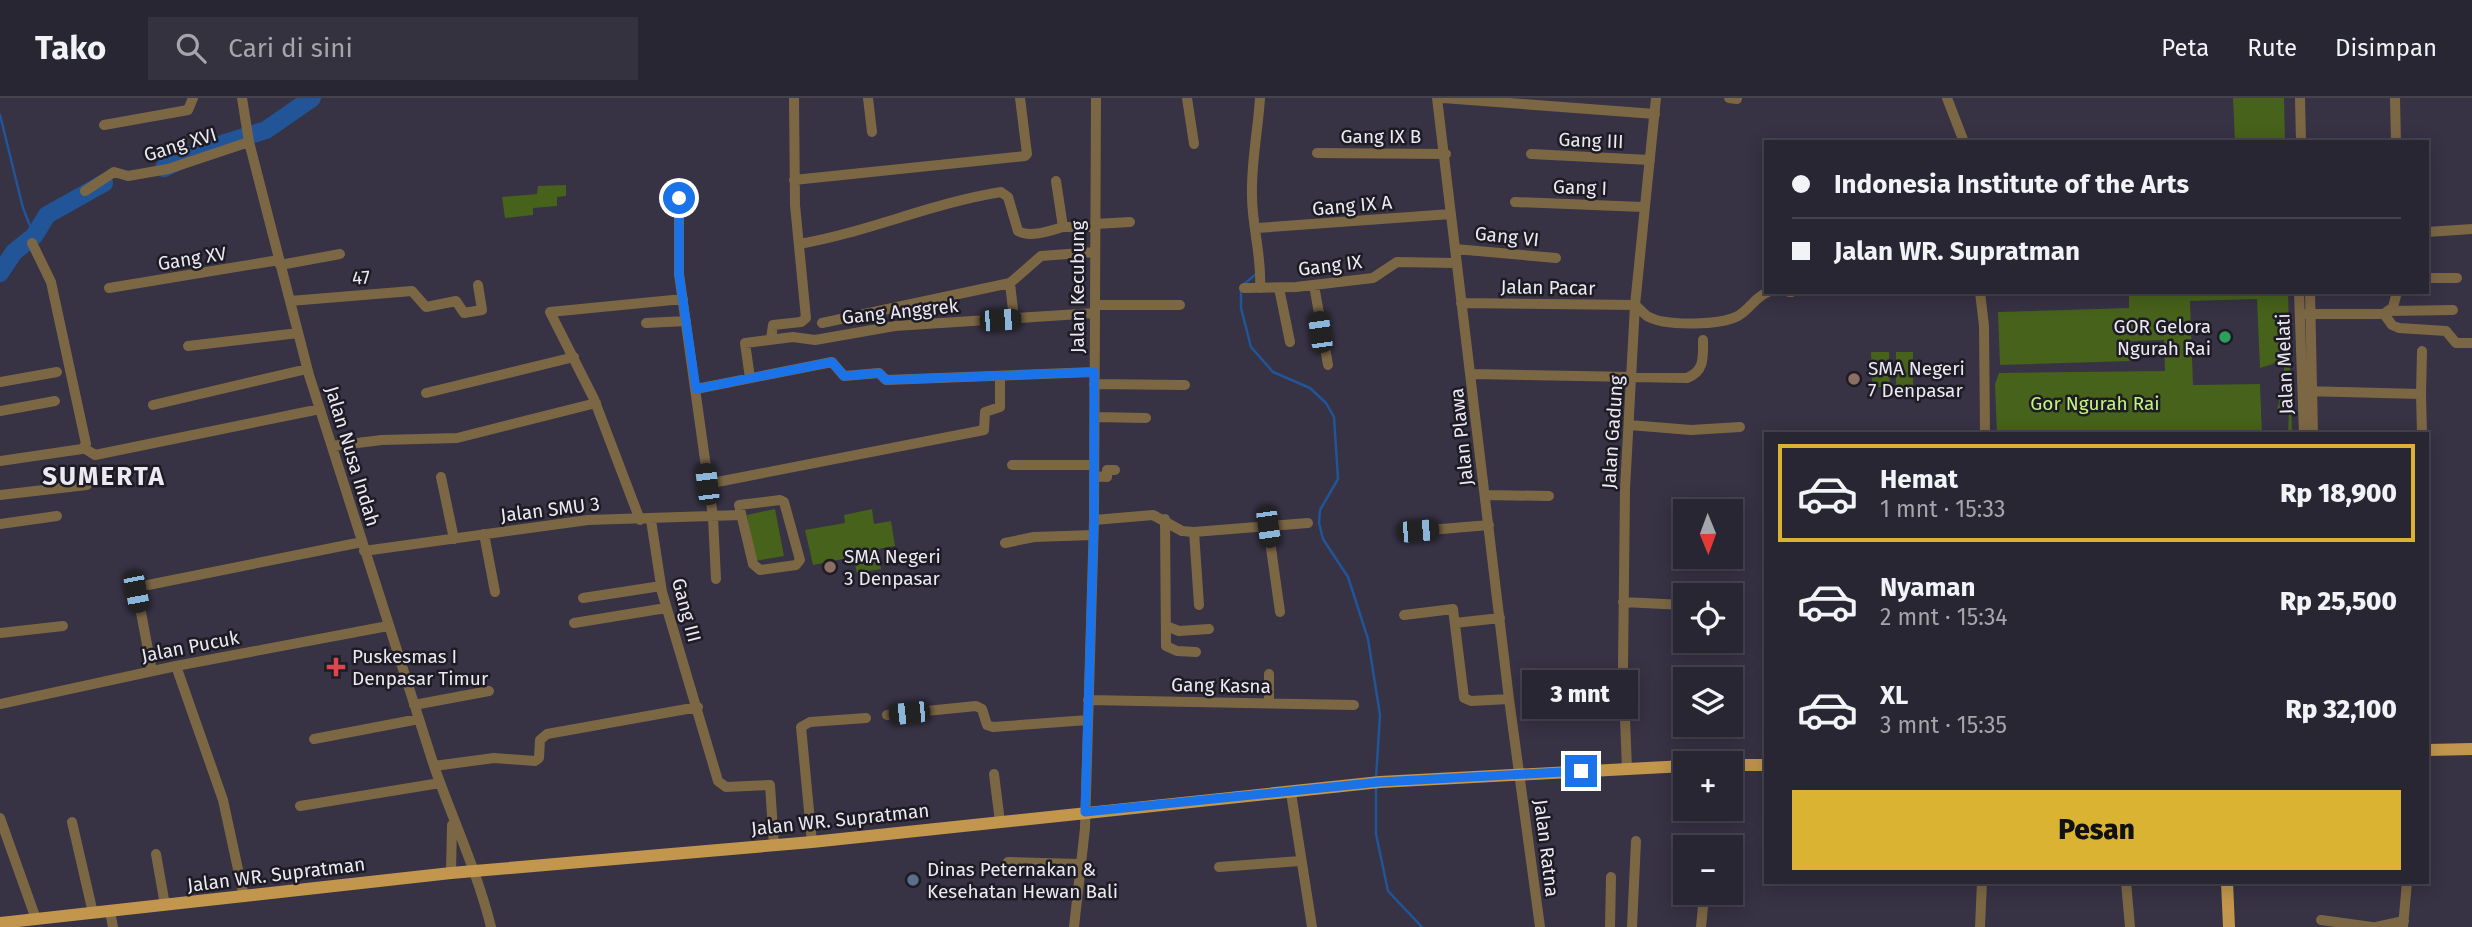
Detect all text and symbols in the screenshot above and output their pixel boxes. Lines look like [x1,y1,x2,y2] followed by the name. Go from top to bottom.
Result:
[148,17,638,80] search box
[35,28,106,68] text: Tako
[172,29,210,67] icon: search
[228,33,353,64] text: Cari di sini
[2161,34,2209,62] text: Peta
[2247,34,2297,62] text: Rute
[2335,34,2437,62] text: Disimpan
[141,123,219,166] street label: Gang XVI
[1341,125,1421,148] street label: Gang IX B
[1558,128,1624,153] street label: Gang III
[1834,169,2189,200] text: Indonesia Institute of the Arts
[1553,175,1607,200] street label: Gang I
[663,182,695,214] route start
[1311,191,1393,220] street label: Gang IX A
[1066,221,1089,353] street label: Jalan Kecubung
[1474,222,1540,251] street label: Gang VI
[1834,236,2080,267] text: Jalan WR. Supratman
[156,242,228,275] street label: Gang XV
[1297,250,1364,281] street label: Gang IX
[351,265,371,290] street label: 47
[1500,275,1596,300] street label: Jalan Pacar
[841,294,960,329] street label: Gang Anggrek
[979,308,1022,332] car
[1307,310,1334,354] car
[2271,313,2298,415] street label: Jalan Melati
[2113,315,2211,360] place label: GOR Gelora Ngurah Rai
[2217,329,2233,345] marker: GOR Gelora Ngurah Rai
[1868,357,1965,402] place label: SMA Negeri 7 Denpasar
[1846,371,1862,387] marker: SMA Negeri 7 Denpasar
[1597,374,1628,490] street label: Jalan Gadung
[320,383,385,529] street label: Jalan Nusa Indah
[1445,387,1478,487] street label: Jalan Plawa
[2030,392,2160,415] park label: Gor Ngurah Rai
[42,461,166,492] district label: SUMERTA
[695,462,720,506] car
[1796,462,1859,525] icon: car
[1880,464,1958,495] text: Hemat
[2280,478,2397,509] text: Rp 18,900
[499,492,601,527] street label: Jalan SMU 3
[1880,495,2005,523] text: 1 mnt · 15:33
[1673,499,1743,569] north arrow
[1673,499,1743,905] map controls
[1255,505,1282,549] car
[1397,519,1440,543] car
[844,545,941,590] place label: SMA Negeri 3 Denpasar
[822,559,838,575] marker: SMA Negeri 3 Denpasar
[122,569,151,615] car
[1796,570,1859,633] icon: car
[1880,572,1976,603] text: Nyaman
[667,576,706,645] street label: Gang III
[1673,583,1743,653] button: locate
[2280,586,2397,617] text: Rp 25,500
[1880,603,2008,631] text: 2 mnt · 15:34
[139,626,241,667] street label: Jalan Pucuk
[352,645,489,690] place label: Puskesmas I Denpasar Timur
[326,657,346,677] marker: Puskesmas I Denpasar Timur
[1673,667,1743,737] button: layers
[1523,670,1639,718] callout: 3 mnt
[1171,673,1271,698] street label: Gang Kasna
[1796,678,1859,741] icon: car
[1551,680,1609,708] text: 3 mnt
[1880,680,1908,711] text: XL
[2286,694,2397,725] text: Rp 32,100
[888,700,931,726] car
[1880,711,2007,739] text: 3 mnt · 15:35
[1673,751,1743,821] button: +
[1565,755,1597,787] route end
[1792,790,2401,870] button: Pesan
[1529,798,1564,898] street label: Jalan Ratna
[750,799,930,840] street label: Jalan WR. Supratman
[1673,835,1743,905] button: −
[186,852,366,897] street label: Jalan WR. Supratman
[927,858,1118,903] place label: Dinas Peternakan & Kesehatan Hewan Bali
[905,872,921,888] marker: Dinas Peternakan & Kesehatan Hewan Bali

